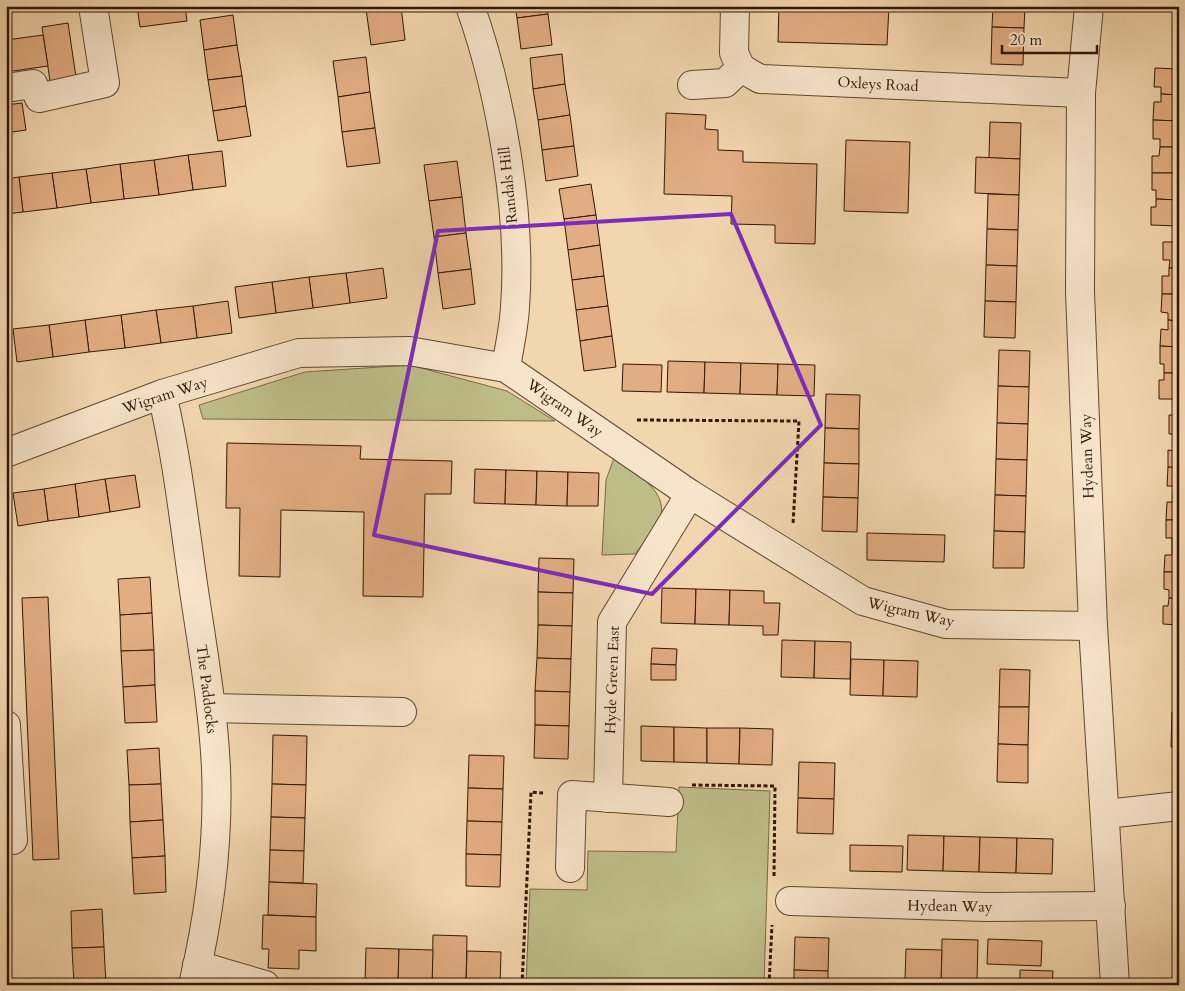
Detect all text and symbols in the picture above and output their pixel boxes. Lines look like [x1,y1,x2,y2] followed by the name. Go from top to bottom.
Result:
[1002,22,1098,54] scale bar
[1010,30,1042,50] text: 20 m
[837,72,919,96] street label: Oxleys Road
[494,145,522,224] street label: Randals Hill
[119,372,210,419] street label: Wigram Way
[522,374,607,442] street label: Wigram Way
[1076,413,1098,499] street label: Hydean Way
[864,592,957,632] street label: Wigram Way
[600,625,624,734] street label: Hyde Green East
[192,643,222,735] street label: The Paddocks
[907,895,993,917] street label: Hydean Way

